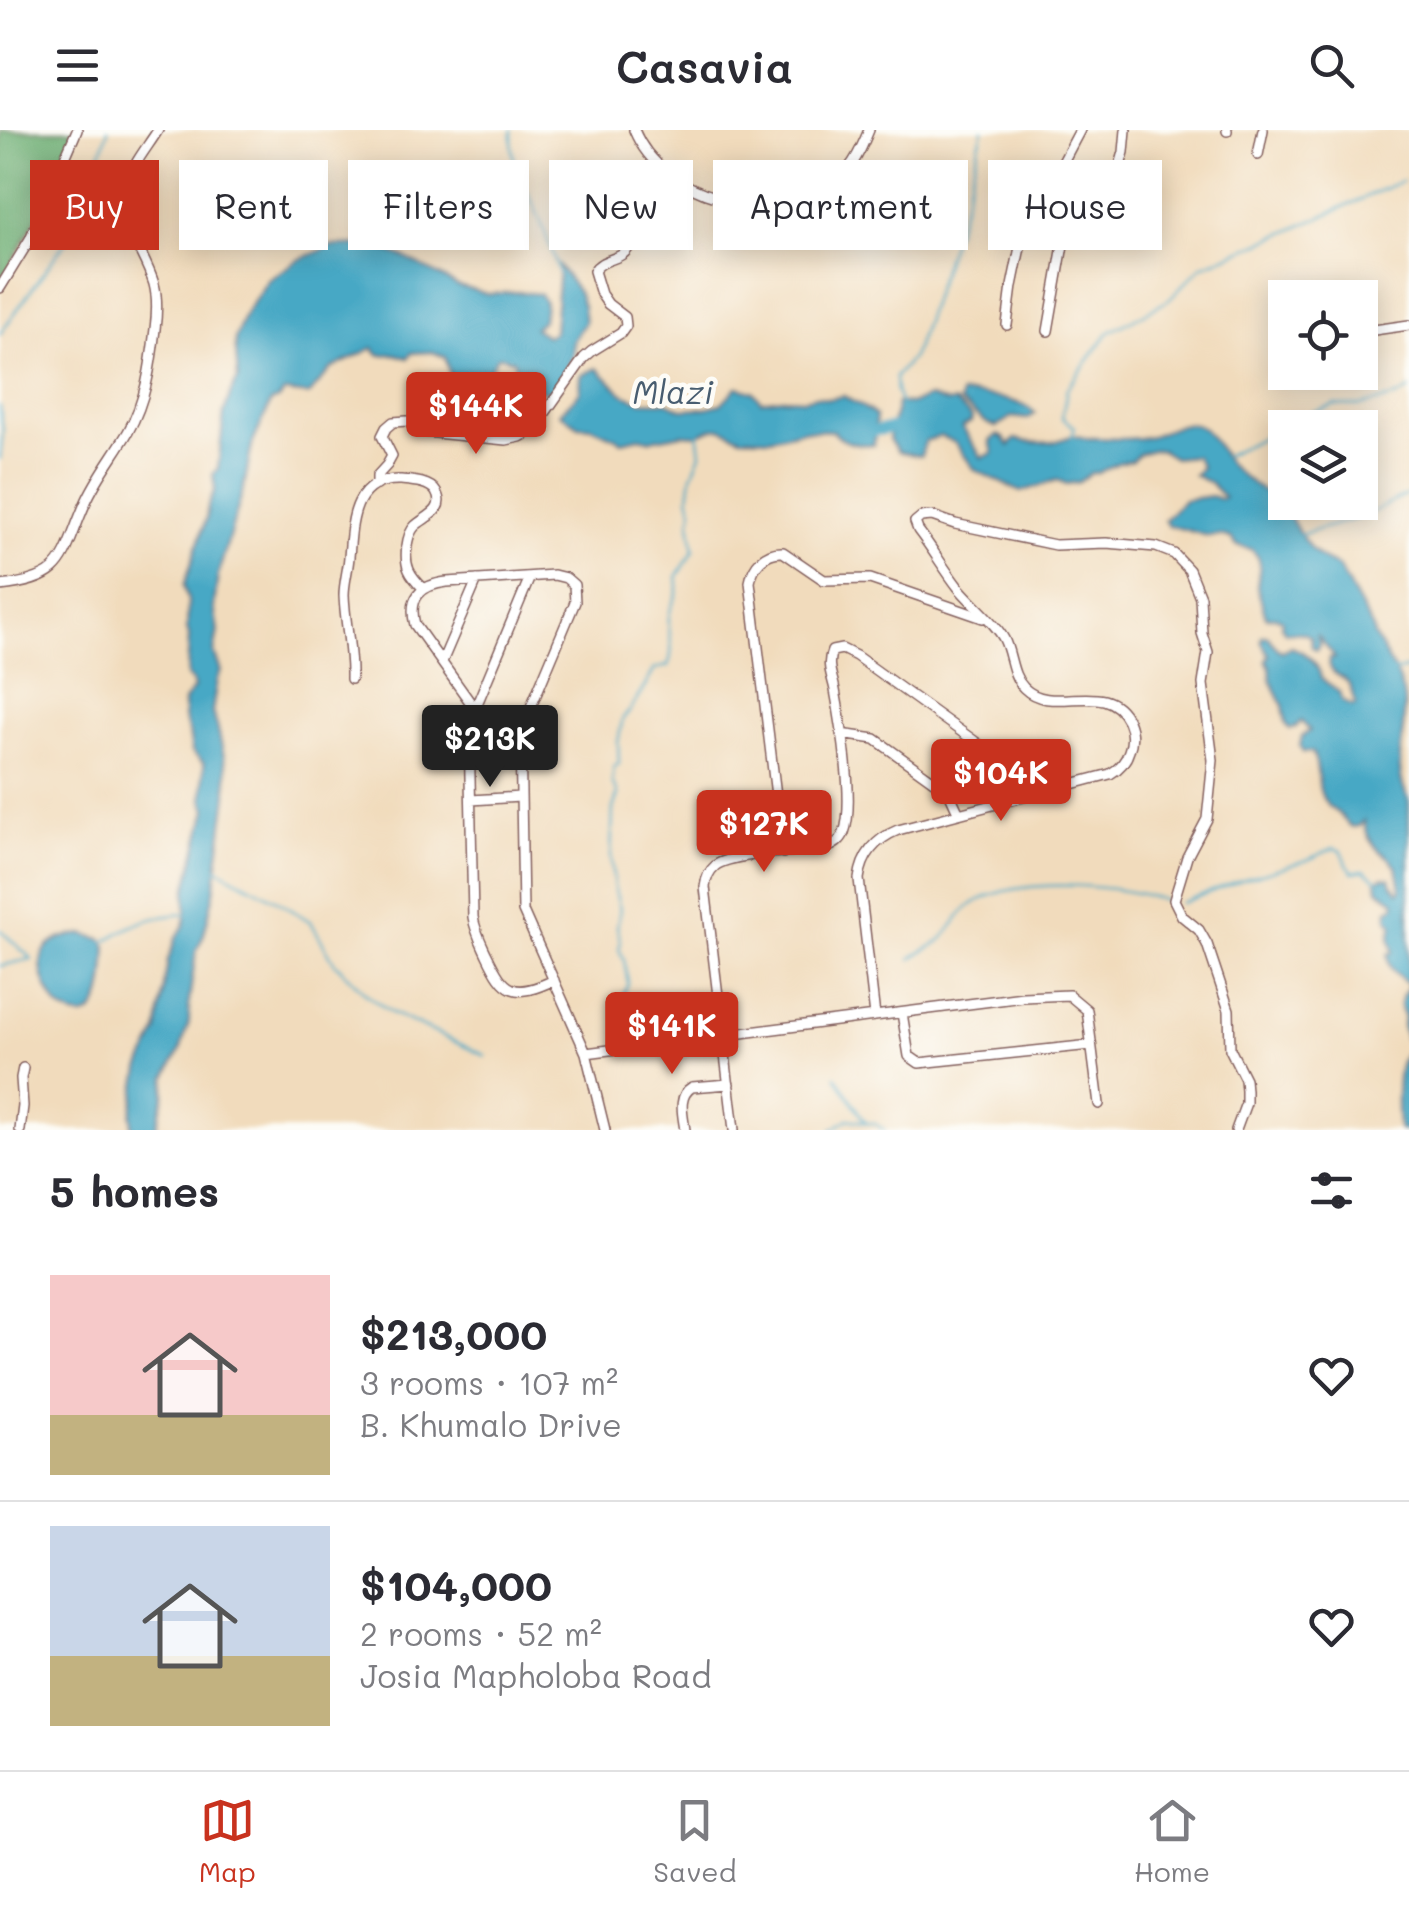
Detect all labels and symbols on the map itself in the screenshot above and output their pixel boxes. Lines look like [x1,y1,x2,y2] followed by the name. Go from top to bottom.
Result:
[632,370,714,412] water label: Mlazi
[406,372,546,457] pin: $144K
[420,705,560,790] pin: $213K
[931,739,1071,824] pin: $104K
[694,790,834,875] pin: $127K
[602,992,742,1077] pin: $141K

